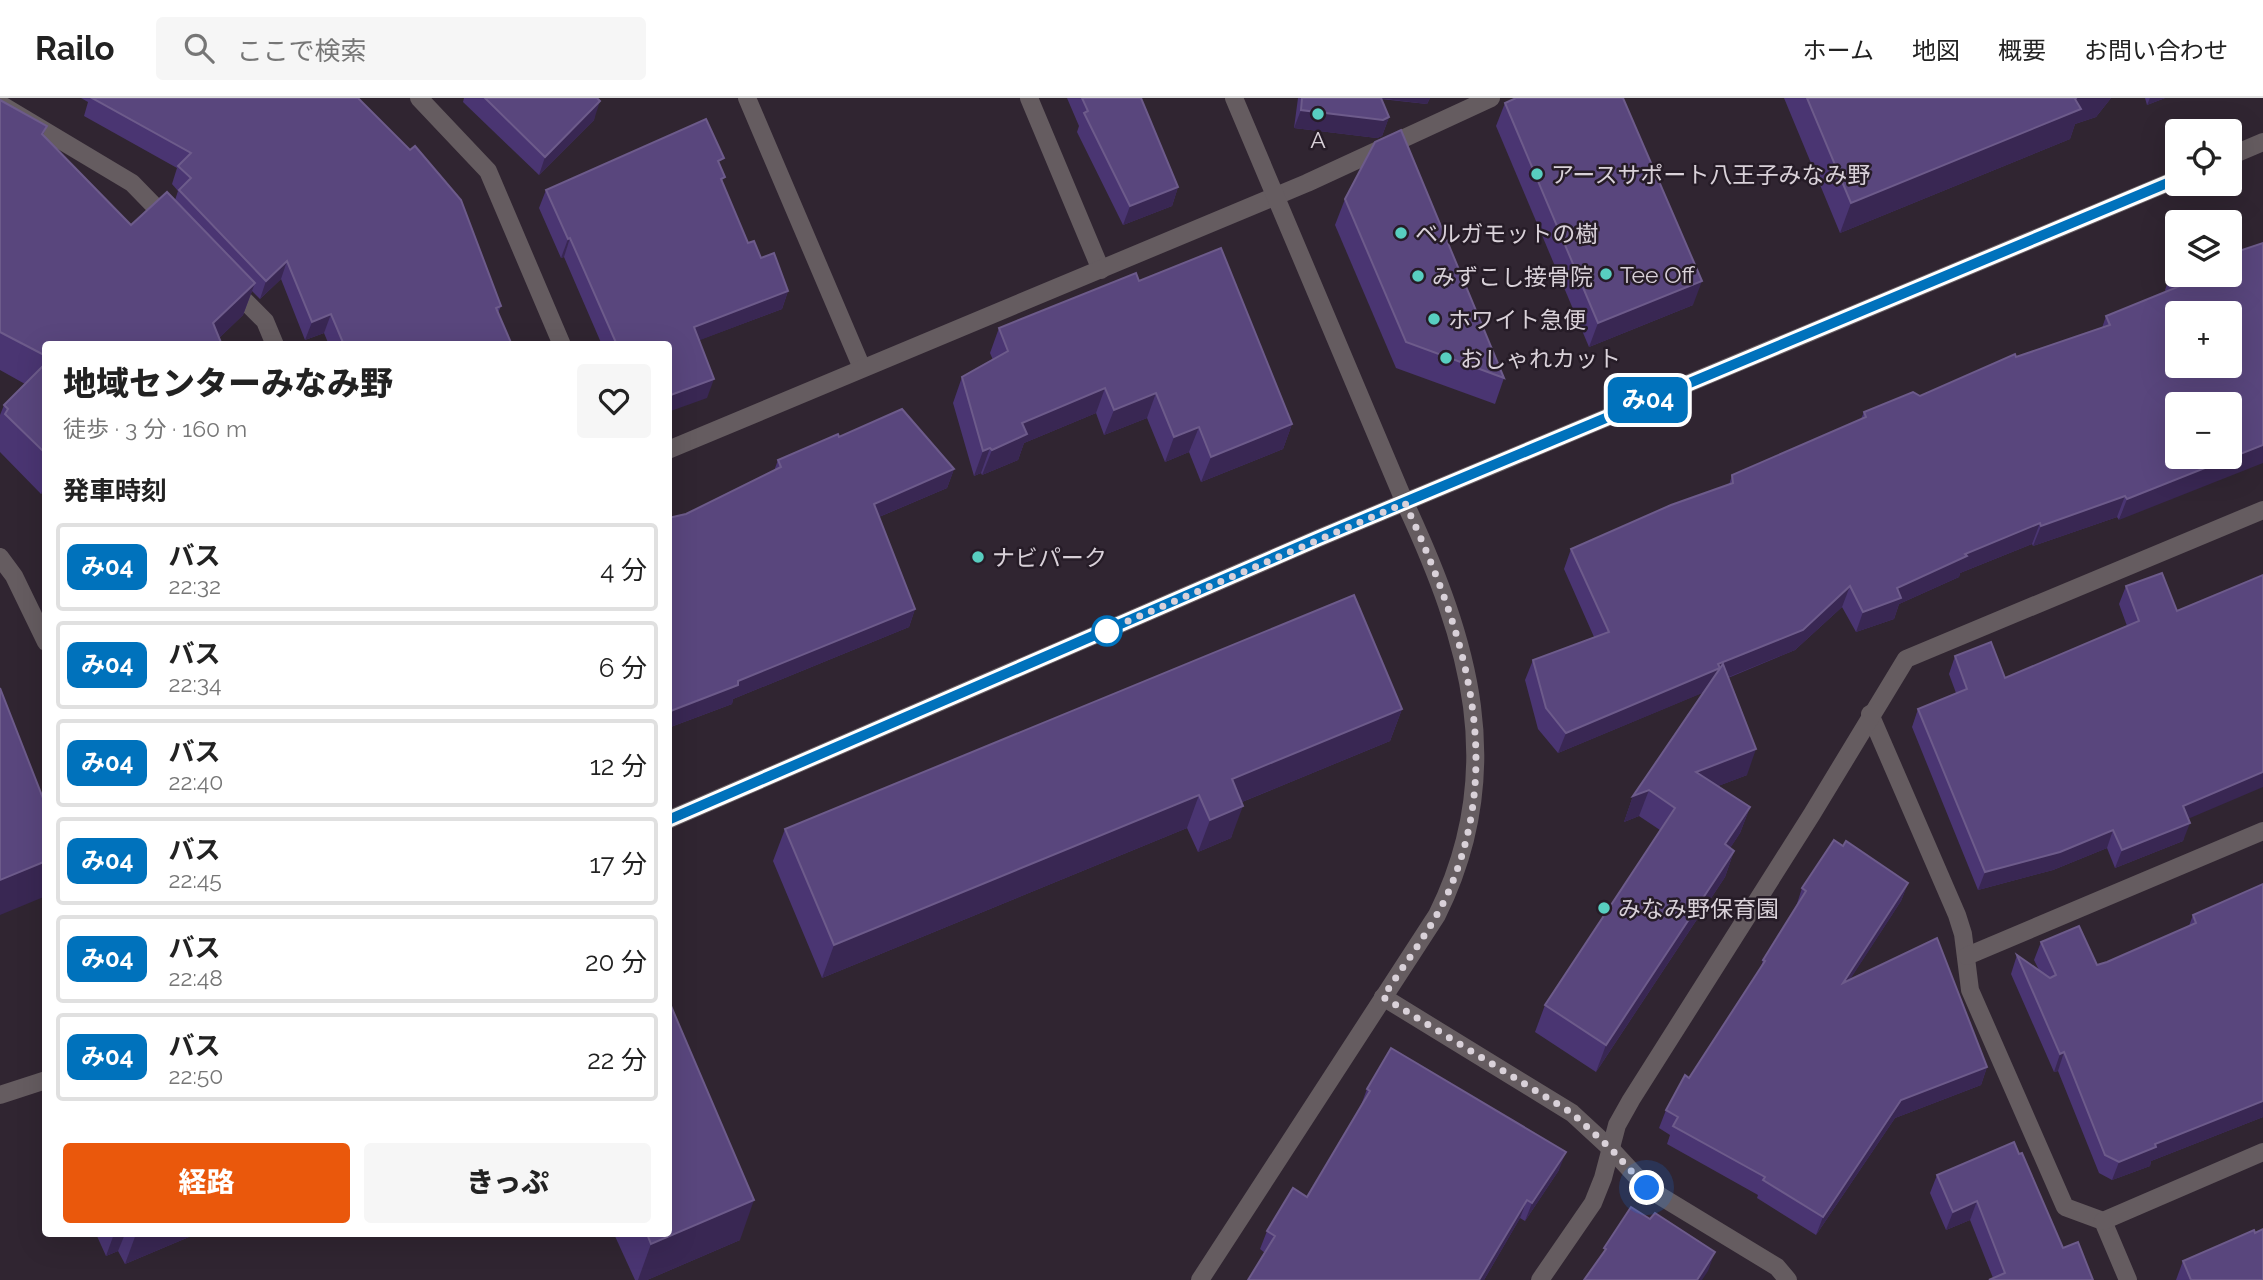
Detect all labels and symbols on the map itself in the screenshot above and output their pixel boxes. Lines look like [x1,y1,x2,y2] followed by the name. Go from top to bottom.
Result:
[1310,106,1326,122] marker: A
[1310,126,1326,153] place label: A
[1551,161,1870,188] place label: アースサポート八王子みなみ野
[1529,166,1545,182] marker: アースサポート八王子みなみ野
[1415,220,1598,247] place label: ベルガモットの樹
[1393,225,1409,241] marker: ベルガモットの樹
[1620,261,1696,288] place label: Tee Off
[1432,263,1593,290] place label: みずこし接骨院
[1598,266,1614,282] marker: Tee Off
[1410,268,1426,284] marker: みずこし接骨院
[1448,306,1586,333] place label: ホワイト急便
[1426,311,1442,327] marker: ホワイト急便
[1460,345,1621,372] place label: おしゃれカット
[1438,350,1454,366] marker: おしゃれカット
[1608,377,1688,423] line badge: み04
[992,544,1107,571] place label: ナビパーク
[970,549,986,565] marker: ナビパーク
[1092,616,1122,646] unlabelled marker
[1618,895,1779,922] place label: みなみ野保育園
[1596,900,1612,916] marker: みなみ野保育園
[1629,1170,1664,1205] your location

